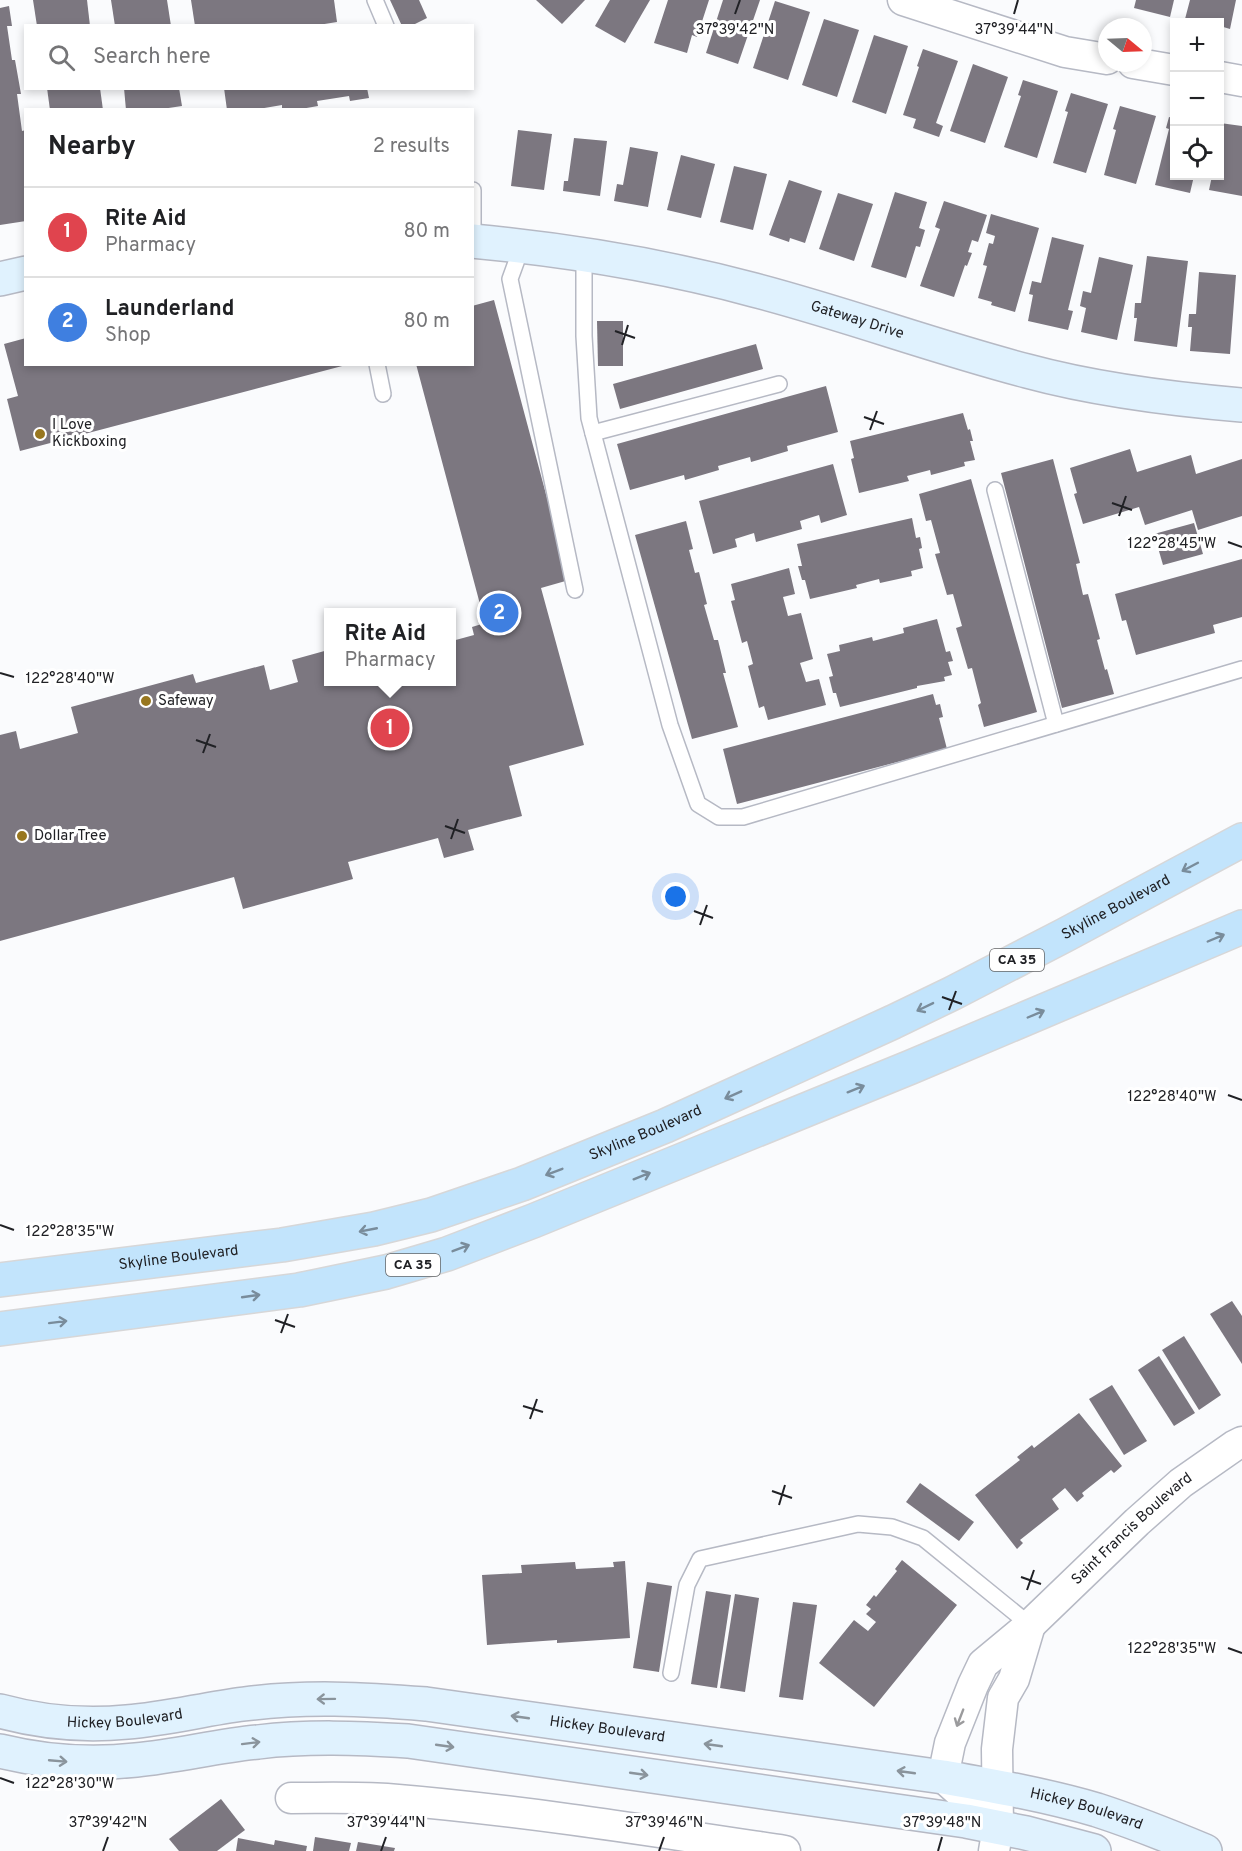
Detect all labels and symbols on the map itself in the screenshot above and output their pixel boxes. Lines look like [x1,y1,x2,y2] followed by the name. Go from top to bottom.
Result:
[1098,18,1152,72] north arrow
[696,21,774,40] text: 37°39'42"N
[974,21,1054,40] text: 37°39'44"N
[808,297,906,344] street label: Gateway Drive
[52,416,127,452] place label: I Love Kickboxing
[33,427,47,441] marker: I Love Kickboxing
[1128,535,1216,554] text: 122°28'45"W
[480,590,518,636] pin: 2
[25,670,115,689] text: 122°28'40"W
[158,692,214,711] place label: Safeway
[139,694,153,708] marker: Safeway
[370,706,410,750] pin: 1
[34,827,106,846] place label: Dollar Tree
[15,829,29,843] marker: Dollar Tree
[1182,862,1200,873] one-way arrow
[1058,871,1174,944] street label: Skyline Boulevard
[661,882,690,911] your location
[1207,931,1225,942] one-way arrow
[990,949,1044,971] road number: CA 35
[916,1001,934,1013] one-way arrow
[1027,1007,1045,1019] one-way arrow
[847,1083,865,1094] one-way arrow
[1127,1088,1217,1107] text: 122°28'40"W
[725,1090,743,1102] one-way arrow
[586,1101,705,1165] street label: Skyline Boulevard
[545,1168,564,1179] one-way arrow
[633,1170,651,1181] one-way arrow
[26,1223,114,1242] text: 122°28'35"W
[359,1225,379,1236] one-way arrow
[118,1241,240,1275] street label: Skyline Boulevard
[452,1242,470,1253] one-way arrow
[386,1254,440,1276] road number: CA 35
[241,1291,261,1302] one-way arrow
[48,1316,67,1327] one-way arrow
[1068,1469,1196,1589] street label: Saint Francis Boulevard
[1128,1640,1216,1659] text: 122°28'35"W
[316,1693,336,1705] one-way arrow
[66,1705,184,1733] street label: Hickey Boulevard
[954,1708,965,1727] one-way arrow
[510,1712,530,1723] one-way arrow
[548,1712,666,1747] street label: Hickey Boulevard
[241,1737,261,1748] one-way arrow
[703,1739,723,1750] one-way arrow
[435,1741,455,1752] one-way arrow
[47,1756,67,1767] one-way arrow
[896,1767,916,1778] one-way arrow
[628,1768,648,1779] one-way arrow
[26,1775,114,1794] text: 122°28'30"W
[1028,1784,1145,1835] street label: Hickey Boulevard
[69,1814,147,1833] text: 37°39'42"N
[346,1814,426,1833] text: 37°39'44"N
[625,1814,703,1833] text: 37°39'46"N
[903,1814,981,1833] text: 37°39'48"N

